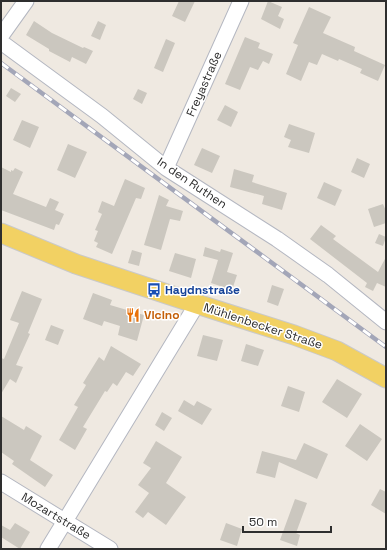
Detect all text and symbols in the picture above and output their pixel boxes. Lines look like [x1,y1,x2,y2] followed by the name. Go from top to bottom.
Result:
[183,49,225,119] street label: Freyastraße
[154,154,230,212] street label: In den Ruthen
[146,282,162,298] bus stop icon: Haydnstraße
[165,282,240,298] place label: Haydnstraße
[202,299,324,353] street label: Mühlenbecker Straße
[125,307,141,323] restaurant icon: Vicino
[144,307,180,323] place label: Vicino
[18,489,94,543] street label: Mozartstraße
[243,508,331,534] scale bar
[249,514,277,530] text: 50 m

